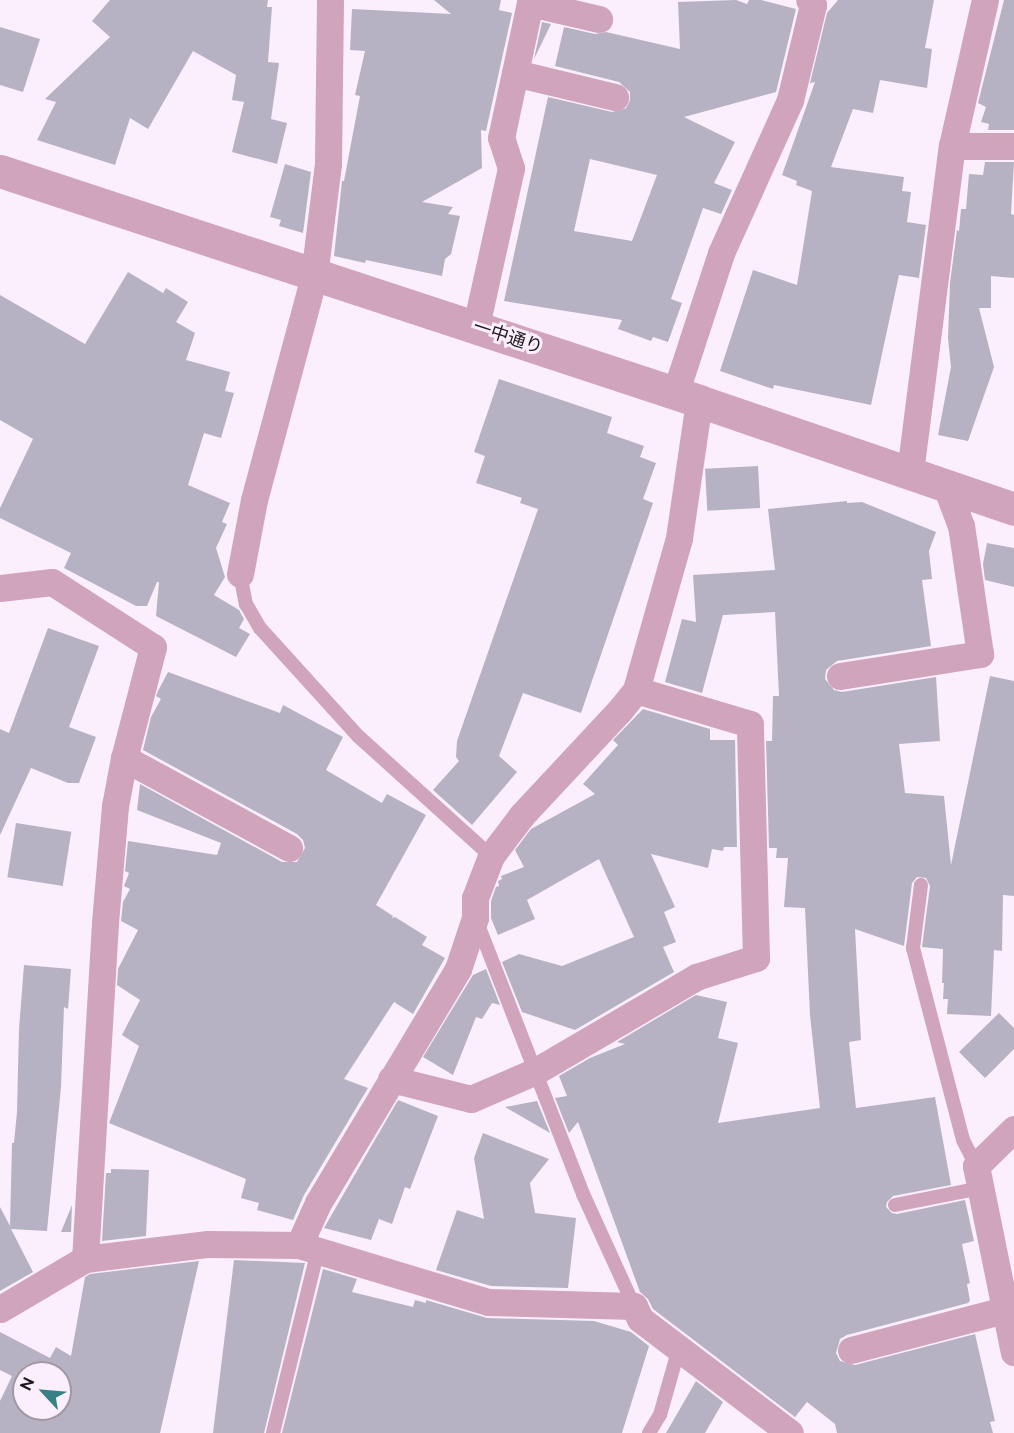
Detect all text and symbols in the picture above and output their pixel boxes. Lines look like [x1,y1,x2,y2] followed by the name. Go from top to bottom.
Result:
[470,316,546,358] street label: 一中通り
[12,1361,72,1421] north arrow
[16,1374,38,1393] text: N

